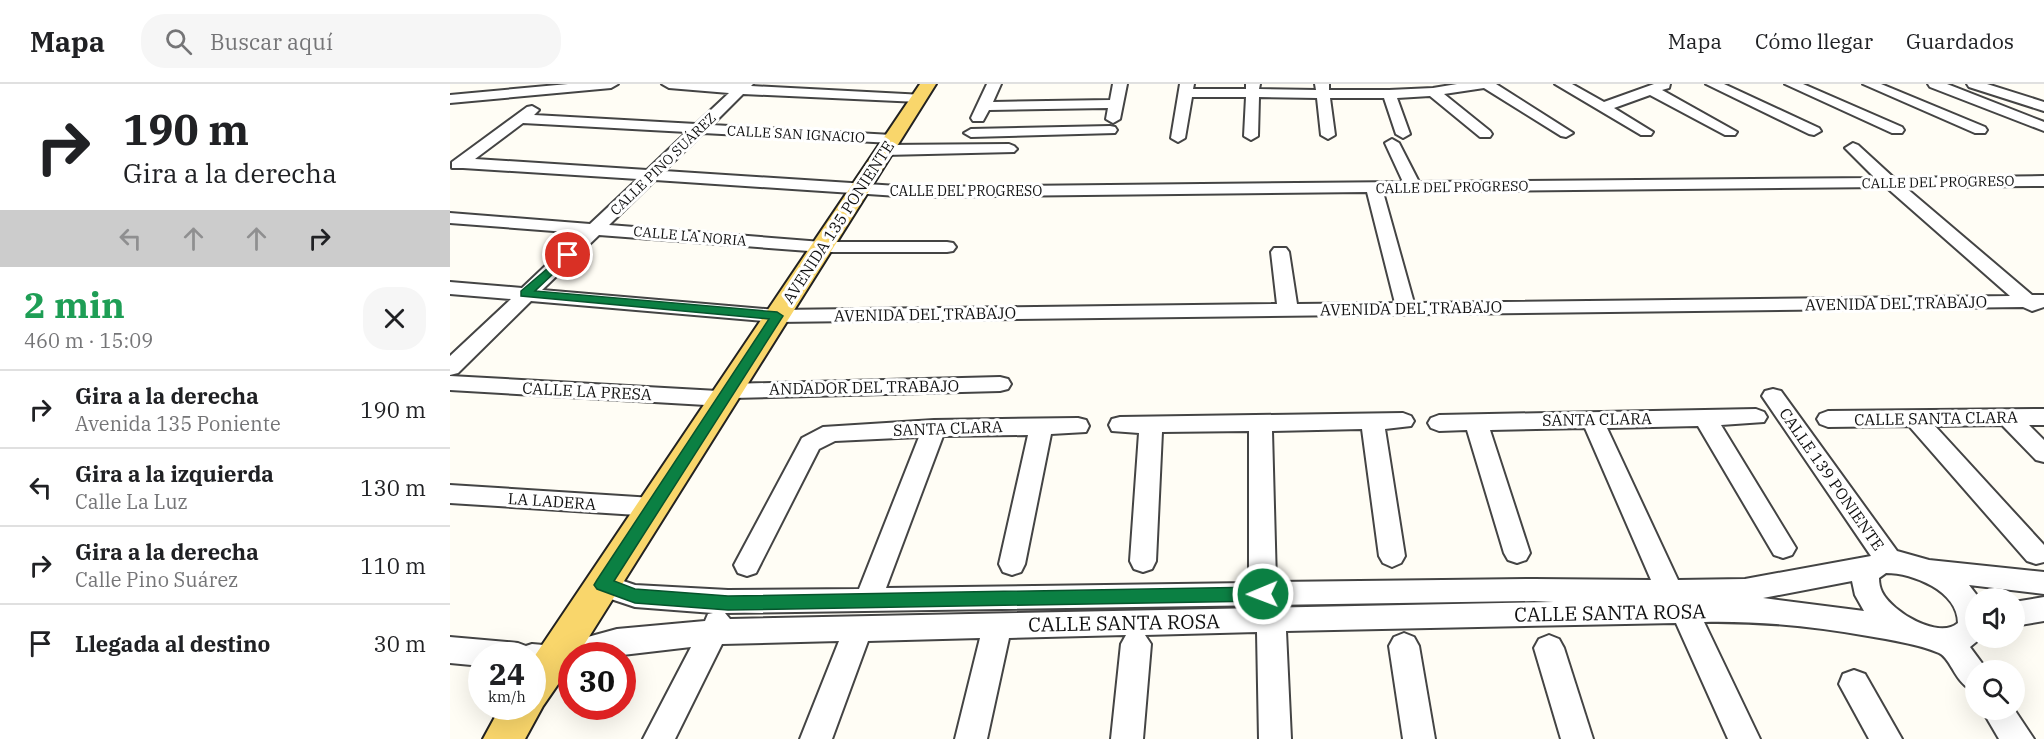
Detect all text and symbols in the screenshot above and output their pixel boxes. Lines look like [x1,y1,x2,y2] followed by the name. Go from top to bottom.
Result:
[141,14,561,68] search box
[30,23,105,60] text: Mapa
[162,25,195,58] icon: search
[210,27,333,56] text: Buscar aquí
[1668,27,1722,55] text: Mapa
[1755,27,1873,55] text: Cómo llegar
[1906,27,2014,55] text: Guardados
[123,102,249,157] text: 190 m
[24,108,102,186] icon: right
[606,108,720,219] street label: CALLE PINO SUÁREZ
[727,121,865,147] street label: CALLE SAN IGNACIO
[778,137,898,307] street label: AVENIDA 135 PONIENTE
[123,155,337,190] text: Gira a la derecha
[1862,172,2014,192] street label: CALLE DEL PROGRESO
[1376,177,1528,197] street label: CALLE DEL PROGRESO
[890,182,1042,200] street label: CALLE DEL PROGRESO
[114,222,147,255] icon: left
[177,222,210,255] icon: ahead
[240,222,273,255] icon: ahead
[303,222,336,255] icon: right
[633,222,748,250] street label: CALLE LA NORIA
[542,229,593,280] pin
[551,238,584,271] icon: arrive
[24,281,125,328] text: 2 min
[363,287,426,350] button: close
[1805,291,1987,315] street label: AVENIDA DEL TRABAJO
[1320,296,1502,320] street label: AVENIDA DEL TRABAJO
[834,302,1016,326] street label: AVENIDA DEL TRABAJO
[24,327,153,354] text: 460 m · 15:09
[769,375,959,399] street label: ANDADOR DEL TRABAJO
[522,378,652,404] street label: CALLE LA PRESA
[75,381,259,410] text: Gira a la derecha
[24,393,57,426] icon: right
[360,395,426,424] text: 190 m
[1775,404,1889,554] street label: CALLE 139 PONIENTE
[1854,407,2018,429] street label: CALLE SANTA CLARA
[1542,408,1652,430] street label: SANTA CLARA
[75,410,281,437] text: Avenida 135 Poniente
[893,416,1003,440] street label: SANTA CLARA
[75,459,274,488] text: Gira a la izquierda
[24,471,57,504] icon: left
[360,473,426,502] text: 130 m
[75,488,188,515] text: Calle La Luz
[507,488,597,514] street label: LA LADERA
[75,537,259,566] text: Gira a la derecha
[24,549,57,582] icon: right
[360,551,426,580] text: 110 m
[1231,562,1295,626] position arrow
[75,566,238,593] text: Calle Pino Suárez
[1965,588,2025,720] map controls
[1965,588,2025,648] button: sound
[1514,597,1706,628] street label: CALLE SANTA ROSA
[1028,607,1220,638] street label: CALLE SANTA ROSA
[24,627,57,660] icon: arrive
[75,629,270,658] text: Llegada al destino
[374,629,426,658] text: 30 m
[558,642,636,720] speed limit sign: 30
[489,654,525,693] text: 24
[1965,660,2025,720] button: search
[488,687,526,706] text: km/h

